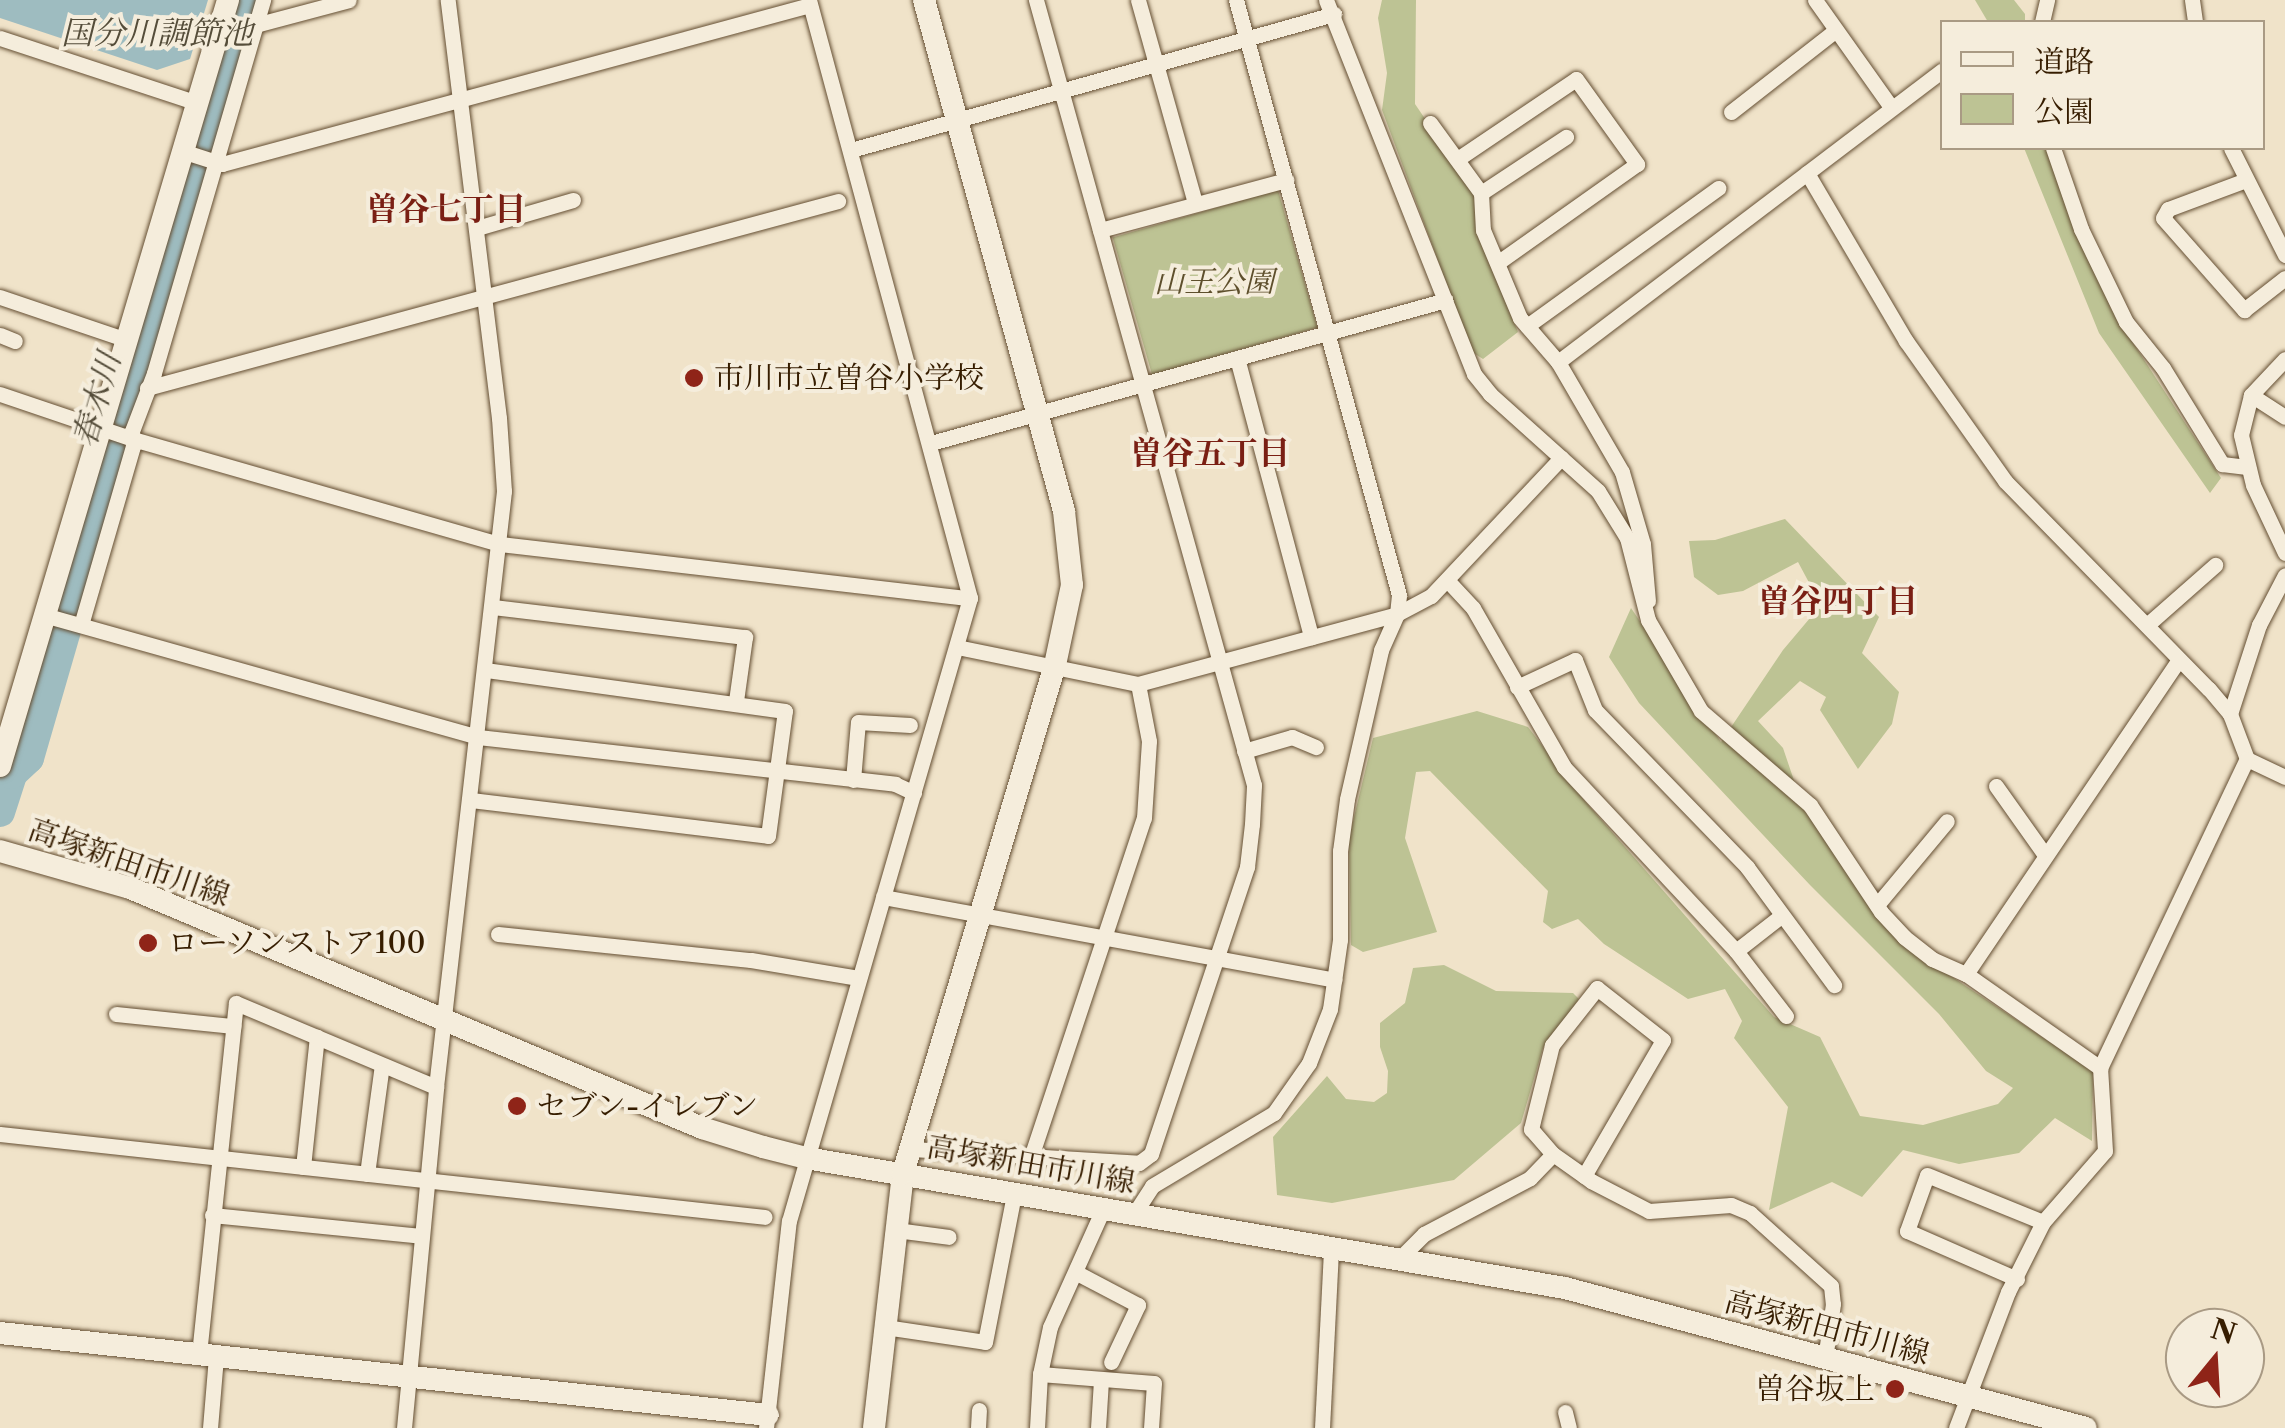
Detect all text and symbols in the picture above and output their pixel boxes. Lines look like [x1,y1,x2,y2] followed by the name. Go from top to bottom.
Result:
[61,14,253,52] water label: 国分川調節池
[1940,20,2265,150] legend
[2034,43,2094,80] text: 道路
[2034,93,2094,130] text: 公園
[366,190,526,228] district label: 曽谷七丁目
[1154,264,1274,300] park label: 山王公園
[65,349,129,451] water label: 春木川
[714,360,984,396] place label: 市川市立曽谷小学校
[683,367,705,389] marker: 市川市立曽谷小学校
[1130,434,1290,472] district label: 曽谷五丁目
[1758,582,1918,620] district label: 曽谷四丁目
[24,812,234,914] street label: 高塚新田市川線
[168,925,429,961] place label: ローソンストア100
[137,932,159,954] marker: ローソンストア100
[537,1088,761,1124] place label: セブン-イレブン
[506,1095,528,1117] marker: セブン-イレブン
[924,1129,1138,1201] street label: 高塚新田市川線
[1721,1283,1933,1373] street label: 高塚新田市川線
[2165,1308,2265,1408] north arrow
[2207,1311,2240,1351] text: N
[1755,1371,1875,1407] place label: 曽谷坂上
[1884,1378,1906,1400] marker: 曽谷坂上

